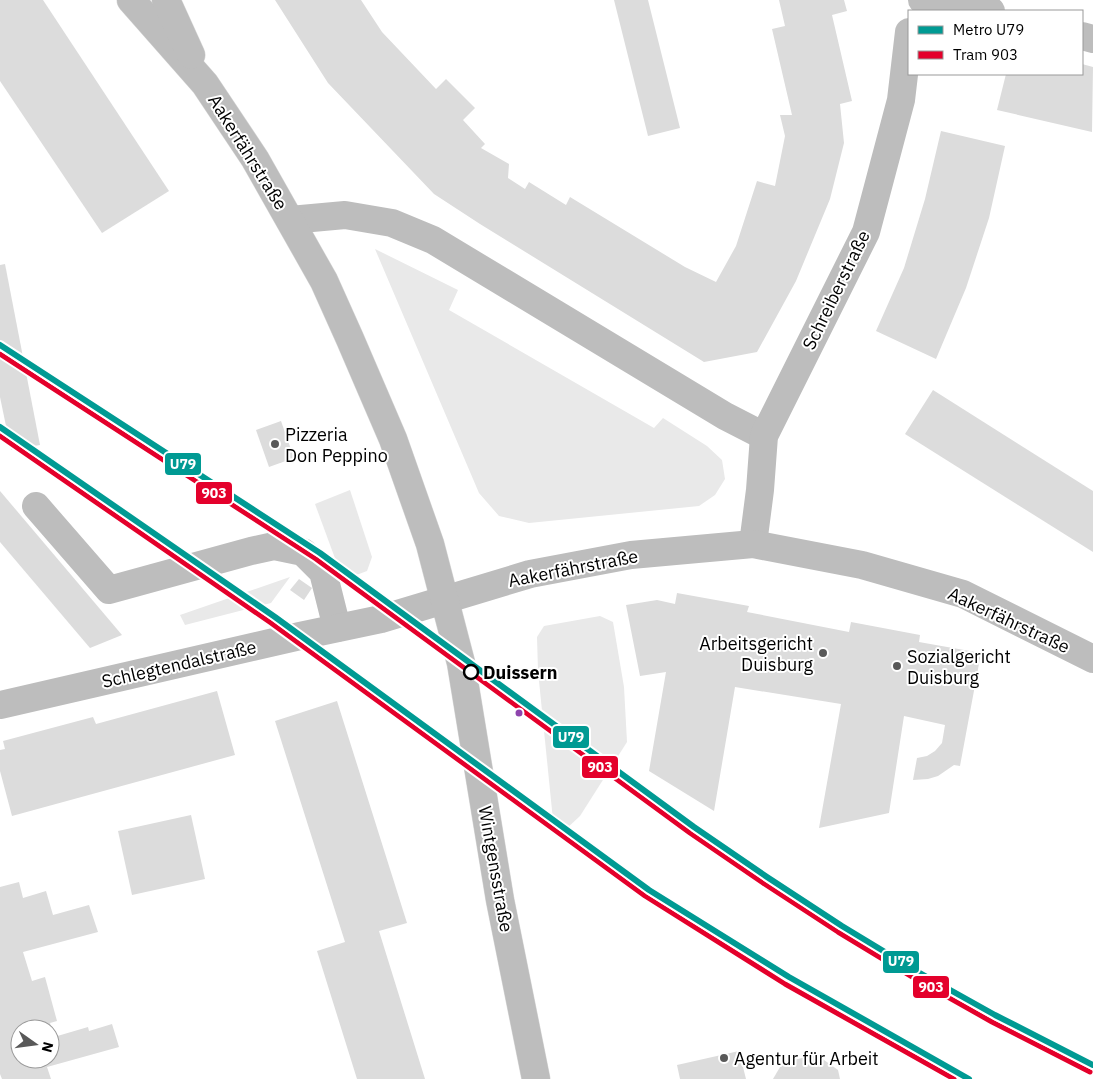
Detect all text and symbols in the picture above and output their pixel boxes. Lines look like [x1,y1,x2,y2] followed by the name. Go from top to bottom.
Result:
[908,10,1083,75] legend
[953,20,1024,39] text: Metro U79
[953,45,1018,64] text: Tram 903
[203,90,293,214] street label: Aakerfährstraße
[797,226,875,353] street label: Schreiberstraße
[285,423,388,467] place label: Pizzeria Don Peppino
[269,438,281,450] marker: Pizzeria Don Peppino
[164,452,202,476] line badge: U79
[170,455,196,473] text: U79
[195,481,233,505] line badge: 903
[201,484,227,502] text: 903
[506,544,640,592] street label: Aakerfährstraße
[944,582,1074,658] street label: Aakerfährstraße
[699,632,813,676] place label: Arbeitsgericht Duisburg
[100,635,259,693] street label: Schlegtendalstraße
[907,645,1011,689] place label: Sozialgericht Duisburg
[817,647,829,659] marker: Arbeitsgericht Duisburg
[891,660,903,672] marker: Sozialgericht Duisburg
[483,661,558,684] place label: Duissern
[463,664,479,680] marker: Duissern
[514,708,524,718] unlabelled marker
[552,725,590,749] line badge: U79
[558,728,584,746] text: U79
[581,755,619,779] line badge: 903
[587,758,613,776] text: 903
[474,804,518,934] street label: Wintgensstraße
[882,950,920,974] line badge: U79
[888,952,914,970] text: U79
[912,975,950,999] line badge: 903
[918,978,944,996] text: 903
[10,1019,60,1069] north arrow
[38,1040,58,1054] text: N
[734,1047,879,1070] place label: Agentur für Arbeit
[718,1052,730,1064] marker: Agentur für Arbeit

